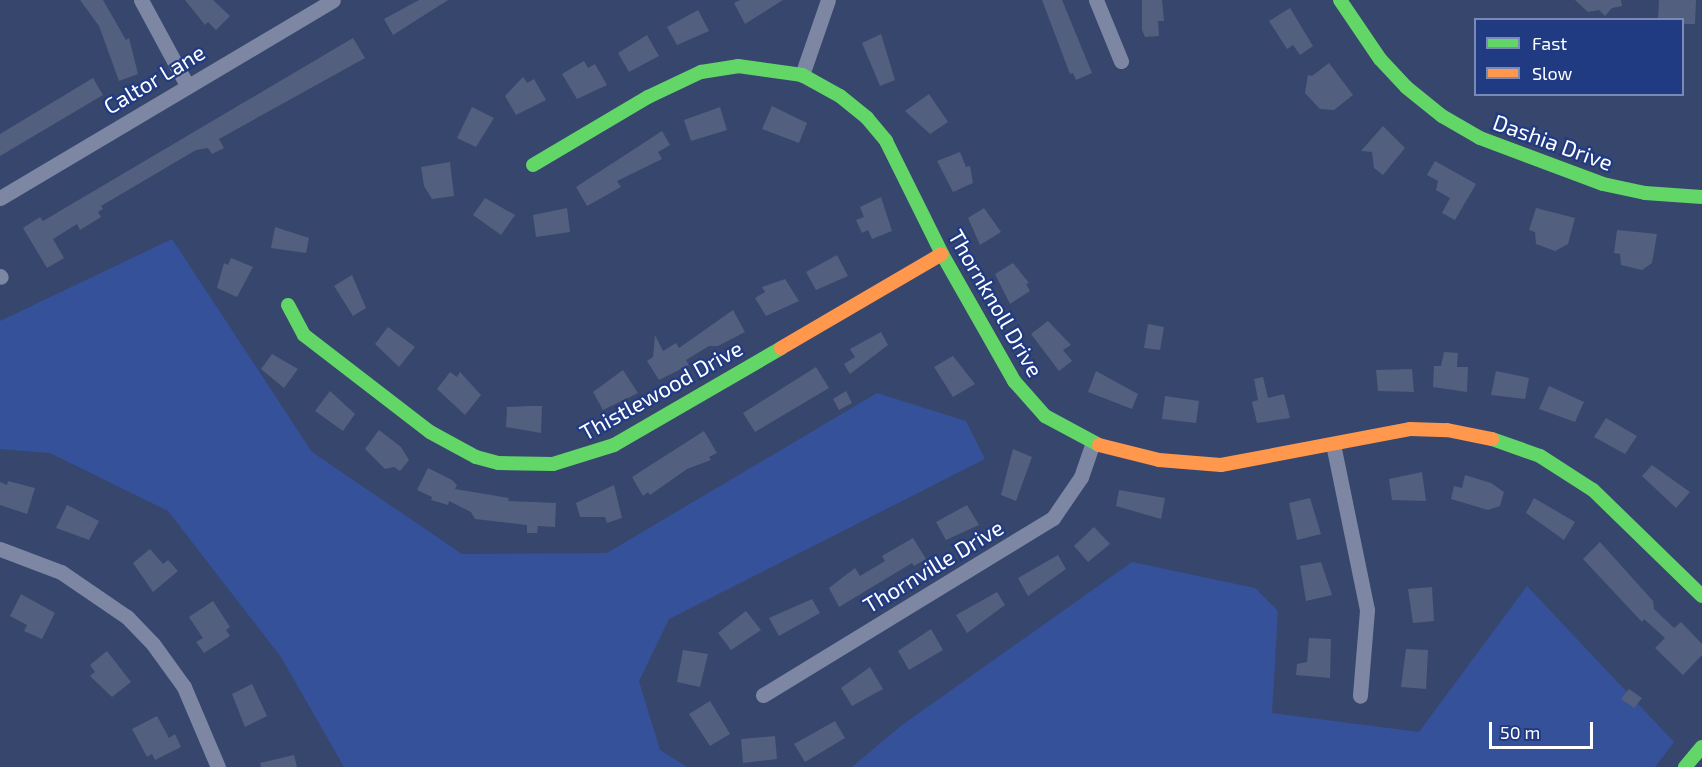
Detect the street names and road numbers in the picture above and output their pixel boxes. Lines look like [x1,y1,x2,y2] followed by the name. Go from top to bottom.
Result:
[99,38,209,120] street label: Caltor Lane
[1490,108,1616,176] street label: Dashia Drive
[943,224,1049,382] street label: Thornknoll Drive
[575,334,747,446] street label: Thistlewood Drive
[858,514,1008,618] street label: Thornville Drive

